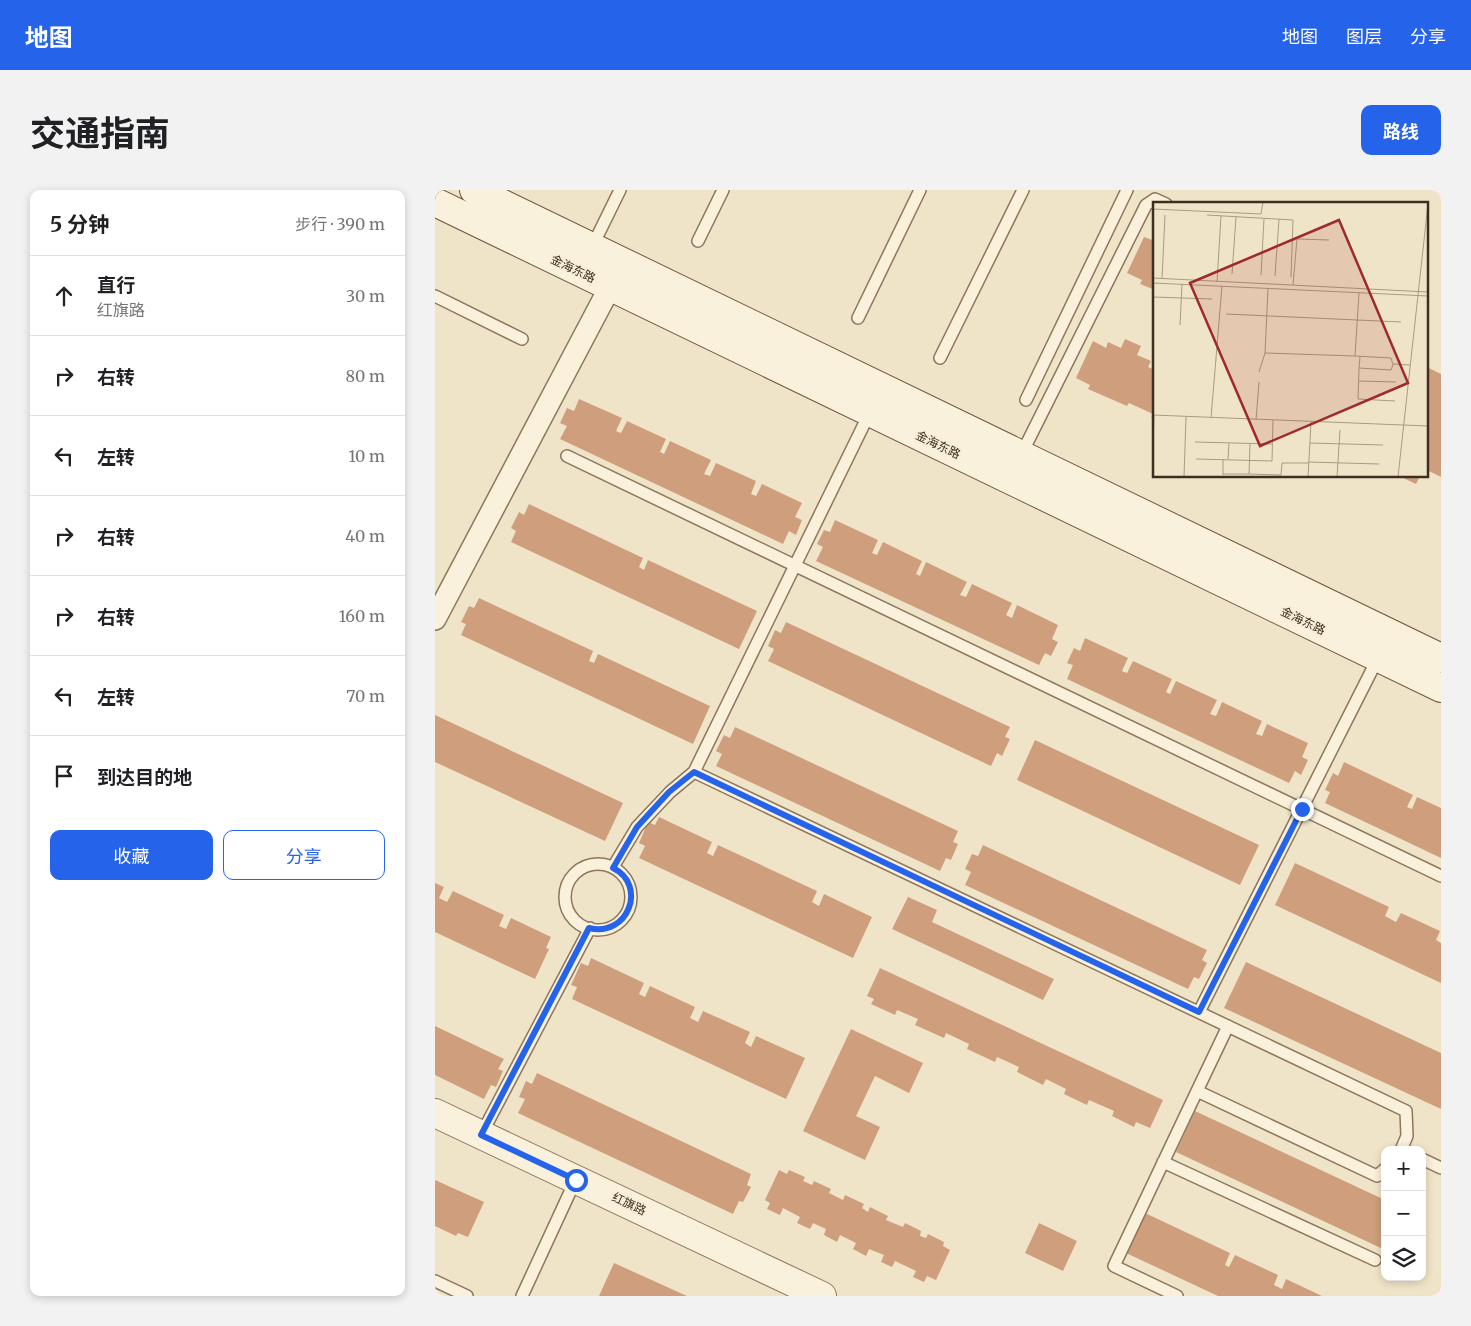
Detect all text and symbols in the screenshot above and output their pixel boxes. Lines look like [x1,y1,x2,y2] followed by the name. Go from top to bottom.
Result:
[25,22,73,53] text: 地图
[1282,25,1318,48] text: 地图
[1346,25,1382,48] text: 图层
[1410,25,1446,48] text: 分享
[1361,105,1441,155] button: 路线
[30,112,170,156] text: 交通指南
[1153,202,1429,478] inset map
[50,211,109,238] text: 5 分钟
[295,214,385,234] text: 步行 · 390 m
[548,251,598,286] street label: 金海东路
[97,273,135,297] text: 直行
[50,282,78,310] icon: ahead
[346,286,385,306] text: 30 m
[97,300,145,320] text: 红旗路
[50,362,78,390] icon: right
[97,365,135,389] text: 右转
[346,366,385,386] text: 80 m
[913,427,963,462] street label: 金海东路
[50,442,78,470] icon: left
[97,445,135,469] text: 左转
[348,446,385,466] text: 10 m
[50,522,78,550] icon: right
[97,525,135,549] text: 右转
[345,526,385,546] text: 40 m
[50,602,78,630] icon: right
[1278,603,1328,638] street label: 金海东路
[97,605,135,629] text: 右转
[339,606,385,626] text: 160 m
[50,682,78,710] icon: left
[97,685,135,709] text: 左转
[346,686,385,706] text: 70 m
[50,762,78,790] icon: arrive
[97,765,192,789] text: 到达目的地
[1291,798,1314,821] route end
[50,830,213,880] button: 收藏
[223,830,385,880] button: 分享
[1381,1146,1426,1281] map controls
[1381,1146,1426,1191] button: +
[565,1169,588,1192] route start
[610,1189,649,1218] street label: 红旗路
[1381,1191,1426,1236] button: −
[1381,1236,1426,1281] button: layers

